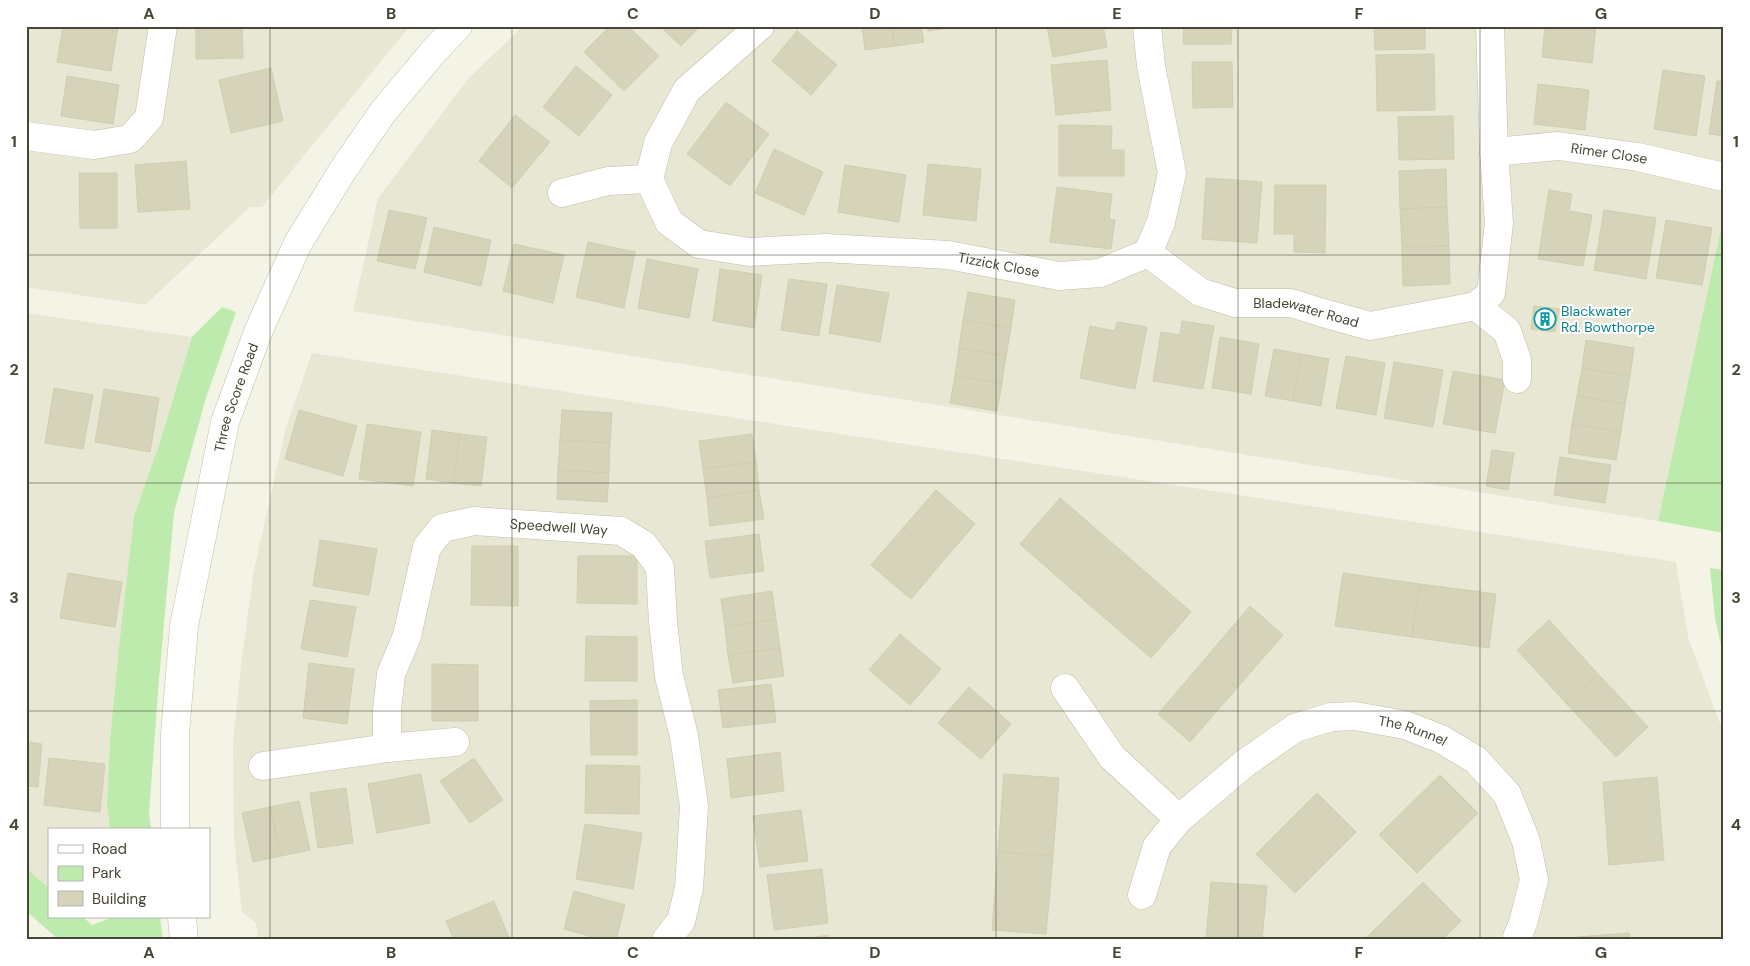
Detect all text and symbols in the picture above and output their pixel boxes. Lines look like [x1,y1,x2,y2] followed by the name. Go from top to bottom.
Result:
[143,3,155,24] text: A
[386,3,396,24] text: B
[627,3,639,24] text: C
[869,3,881,24] text: D
[1112,3,1122,24] text: E
[1355,3,1364,24] text: F
[1595,3,1607,24] text: G
[11,131,17,152] text: 1
[1733,131,1739,152] text: 1
[1570,139,1650,168] street label: Rimer Close
[957,248,1041,281] street label: Tizzick Close
[1253,294,1361,332] street label: Bladewater Road
[1561,302,1655,336] place label: Blackwater Rd. Bowthorpe
[1533,307,1557,331] building icon: Blackwater Rd. Bowthorpe
[210,340,262,454] street label: Three Score Road
[9,359,19,380] text: 2
[1731,359,1741,380] text: 2
[509,514,609,539] street label: Speedwell Way
[9,587,19,608] text: 3
[1731,587,1741,608] text: 3
[1377,711,1451,750] street label: The Runnel
[9,814,19,835] text: 4
[1731,814,1741,835] text: 4
[48,828,210,918] legend
[92,839,127,859] text: Road
[92,863,122,883] text: Park
[92,889,147,909] text: Building
[143,942,155,963] text: A
[386,942,396,963] text: B
[627,942,639,963] text: C
[869,942,881,963] text: D
[1112,942,1122,963] text: E
[1355,942,1364,963] text: F
[1595,942,1607,963] text: G

